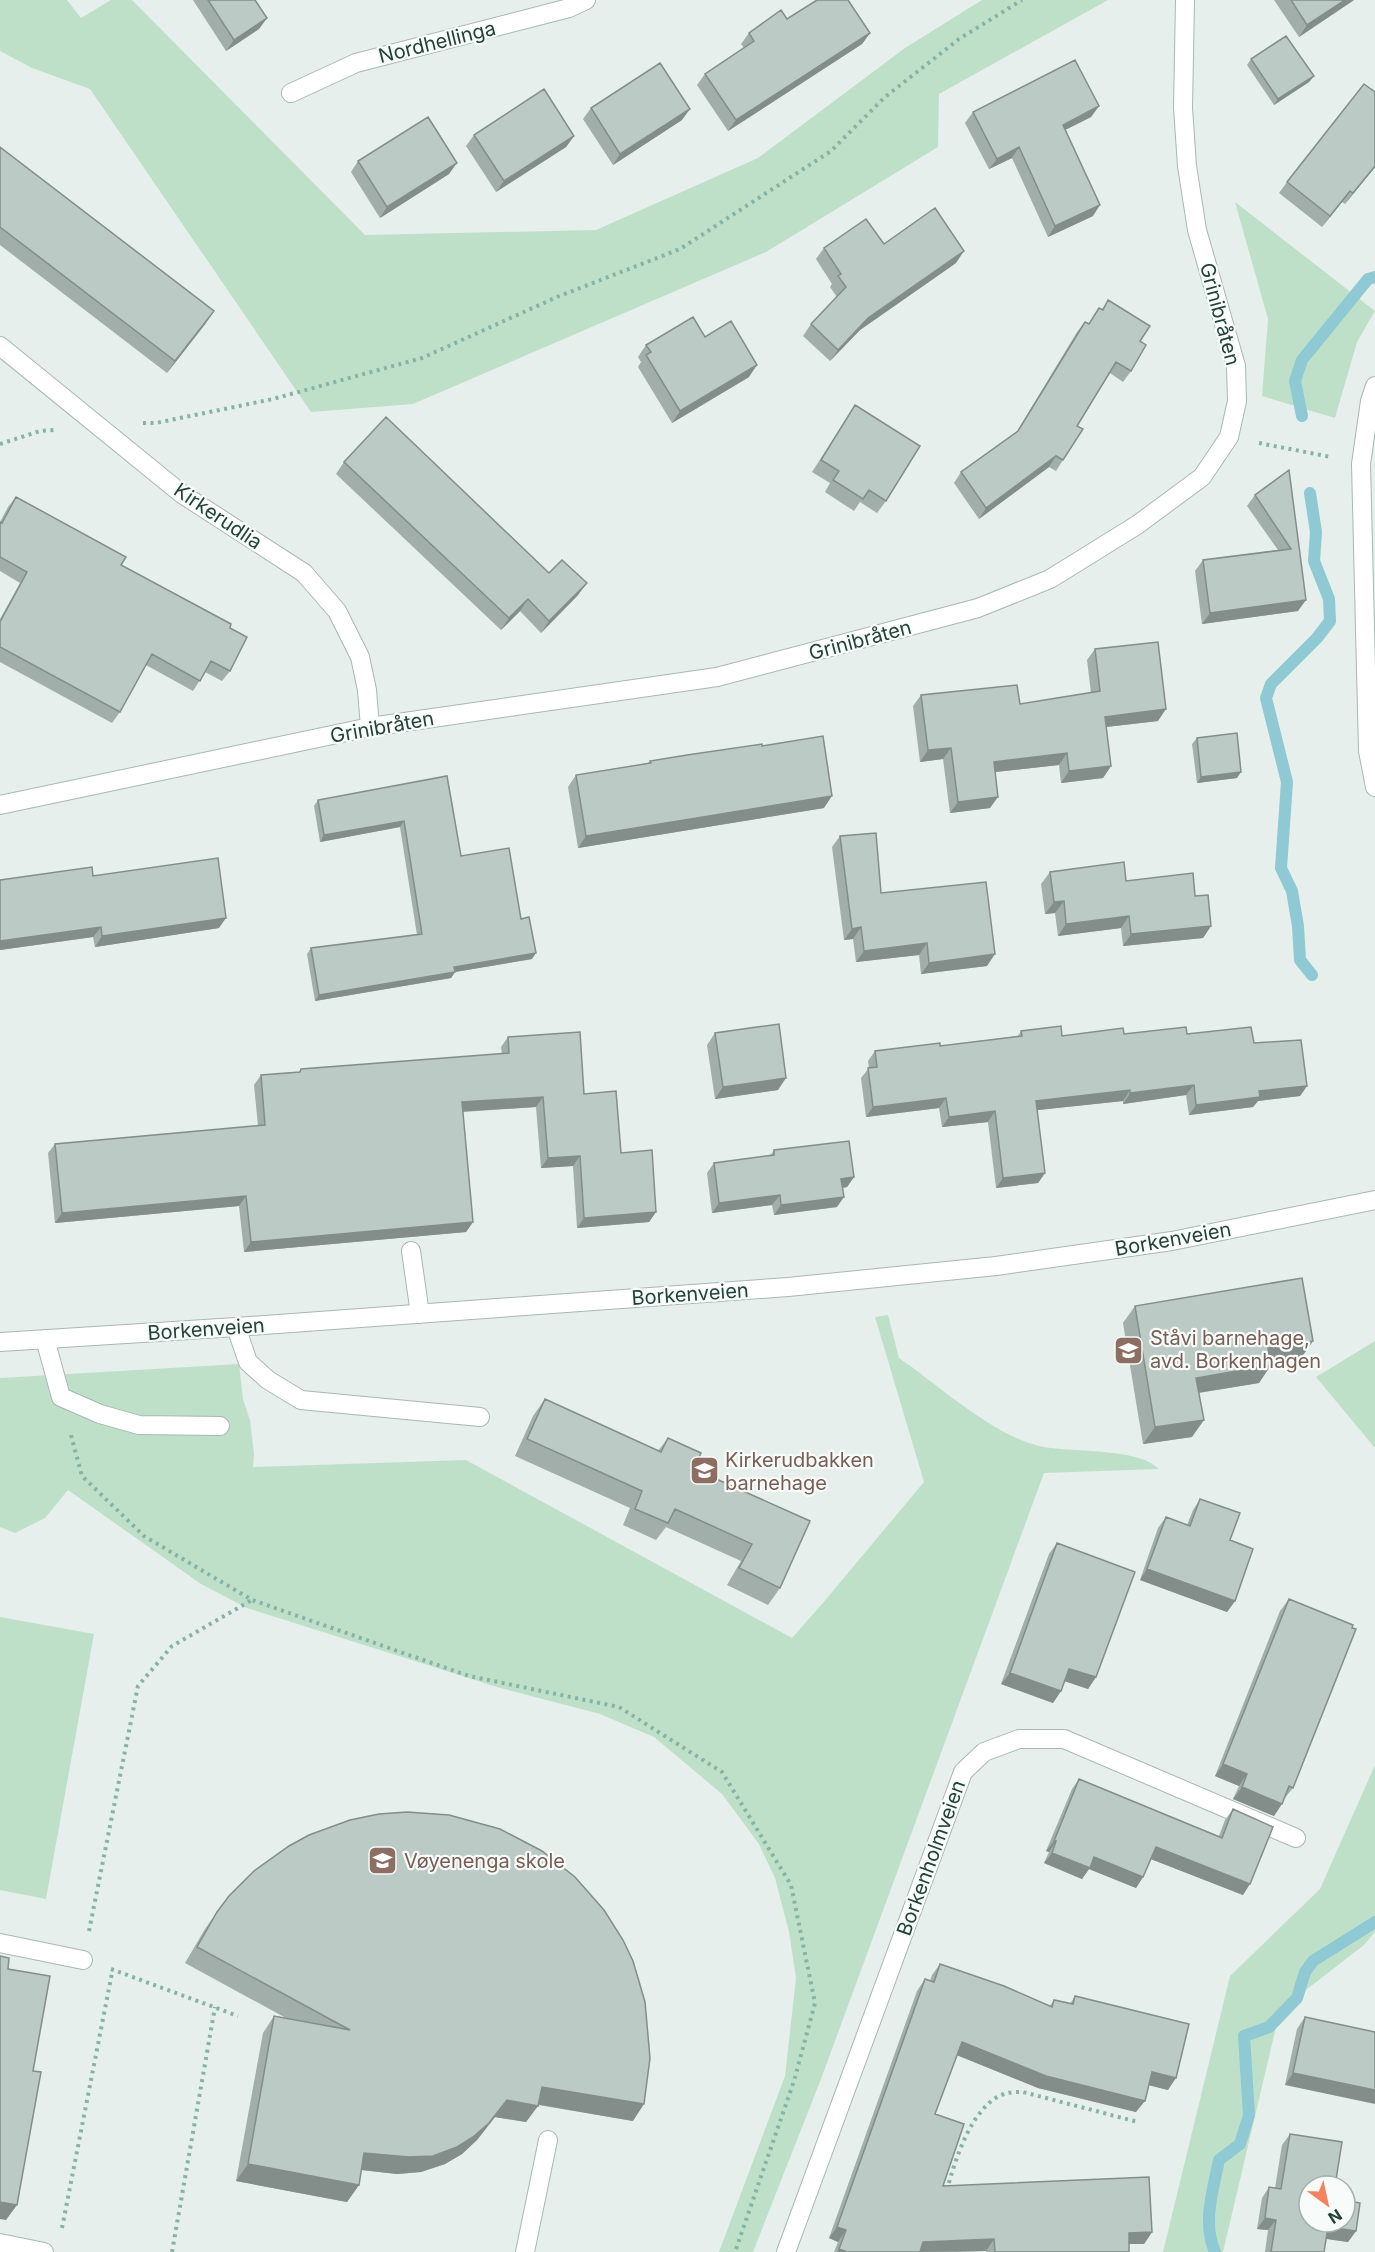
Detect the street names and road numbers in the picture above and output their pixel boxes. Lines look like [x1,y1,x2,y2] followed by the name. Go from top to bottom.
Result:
[376,16,498,68] street label: Nordhellinga
[1195,260,1245,368] street label: Grinibråten
[169,478,267,554] street label: Kirkerudlia
[806,615,914,665] street label: Grinibråten
[328,706,436,748] street label: Grinibråten
[1113,1217,1233,1261] street label: Borkenveien
[631,1278,749,1310] street label: Borkenveien
[147,1313,265,1345] street label: Borkenveien
[892,1777,970,1939] street label: Borkenholmveien

